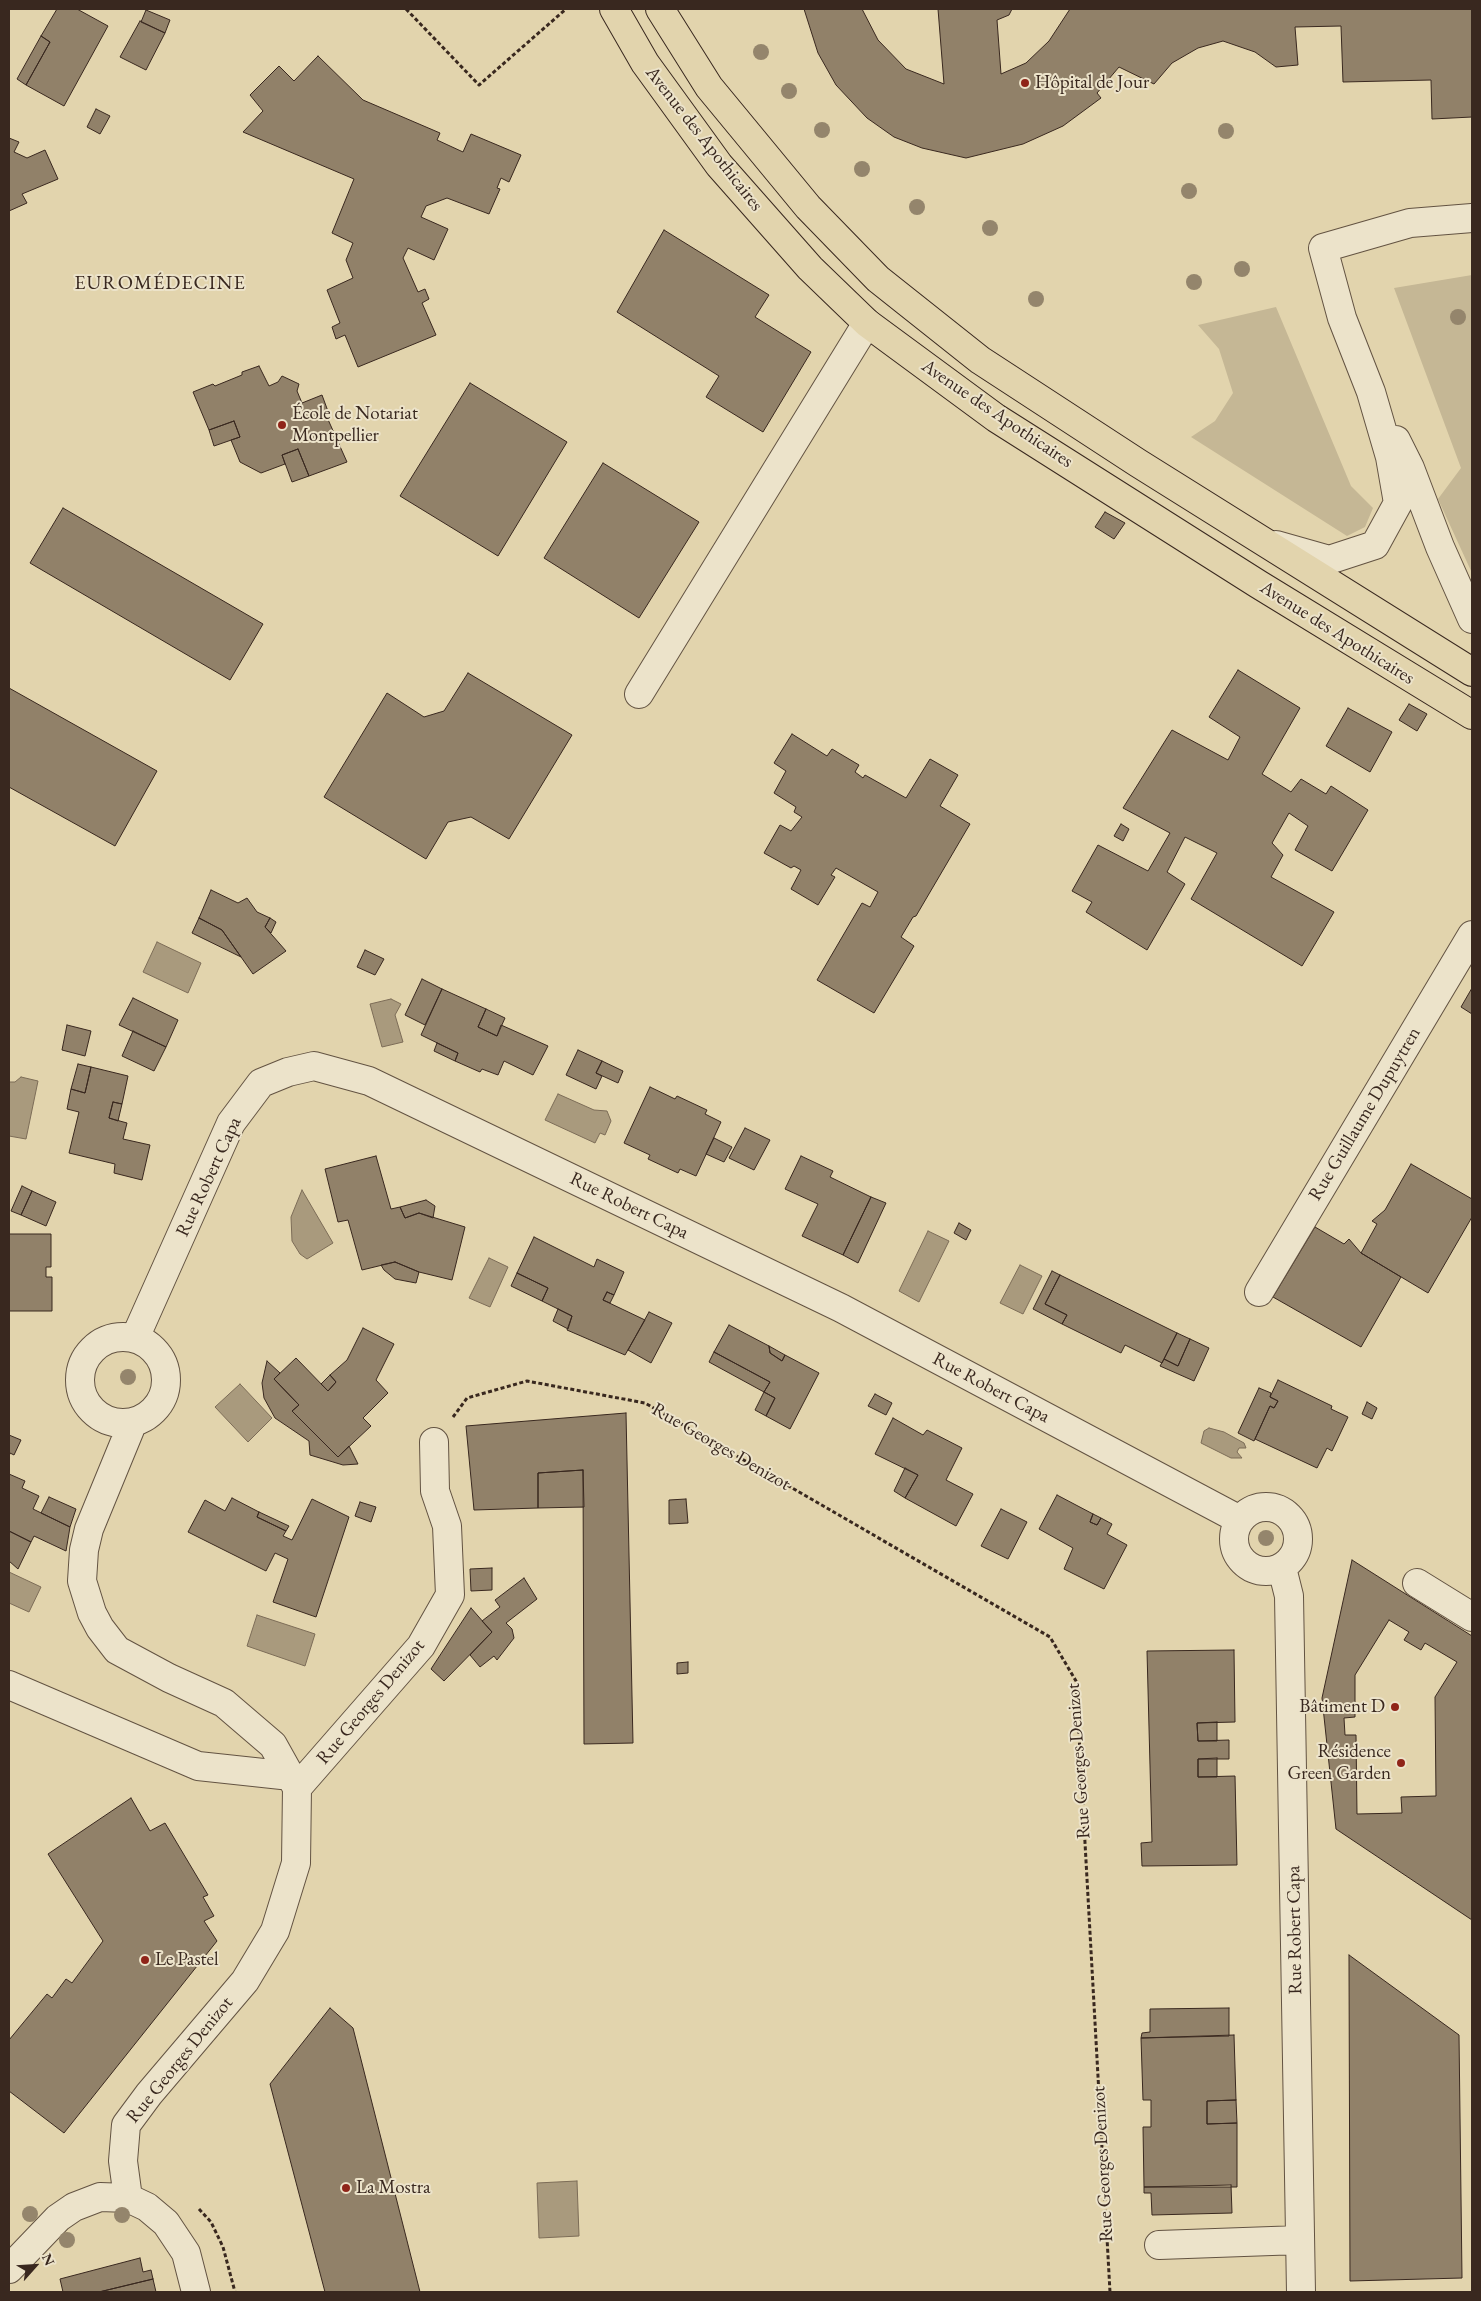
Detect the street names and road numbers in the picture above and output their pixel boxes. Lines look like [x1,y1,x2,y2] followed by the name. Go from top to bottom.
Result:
[640,62,768,216] street label: Avenue des Apothicaires
[917,355,1077,473] street label: Avenue des Apothicaires
[1256,576,1418,690] street label: Avenue des Apothicaires
[1304,1023,1426,1205] street label: Rue Guillaume Dupuytren
[171,1114,247,1240] street label: Rue Robert Capa
[566,1167,692,1245] street label: Rue Robert Capa
[929,1348,1053,1428] street label: Rue Robert Capa
[648,1398,794,1496] street label: Rue Georges Denizot
[312,1635,430,1769] street label: Rue Georges Denizot
[1062,1682,1096,1840] street label: Rue Georges Denizot
[1282,1865,1308,1995] street label: Rue Robert Capa
[122,1992,238,2128] street label: Rue Georges Denizot
[1088,2085,1118,2243] street label: Rue Georges Denizot

